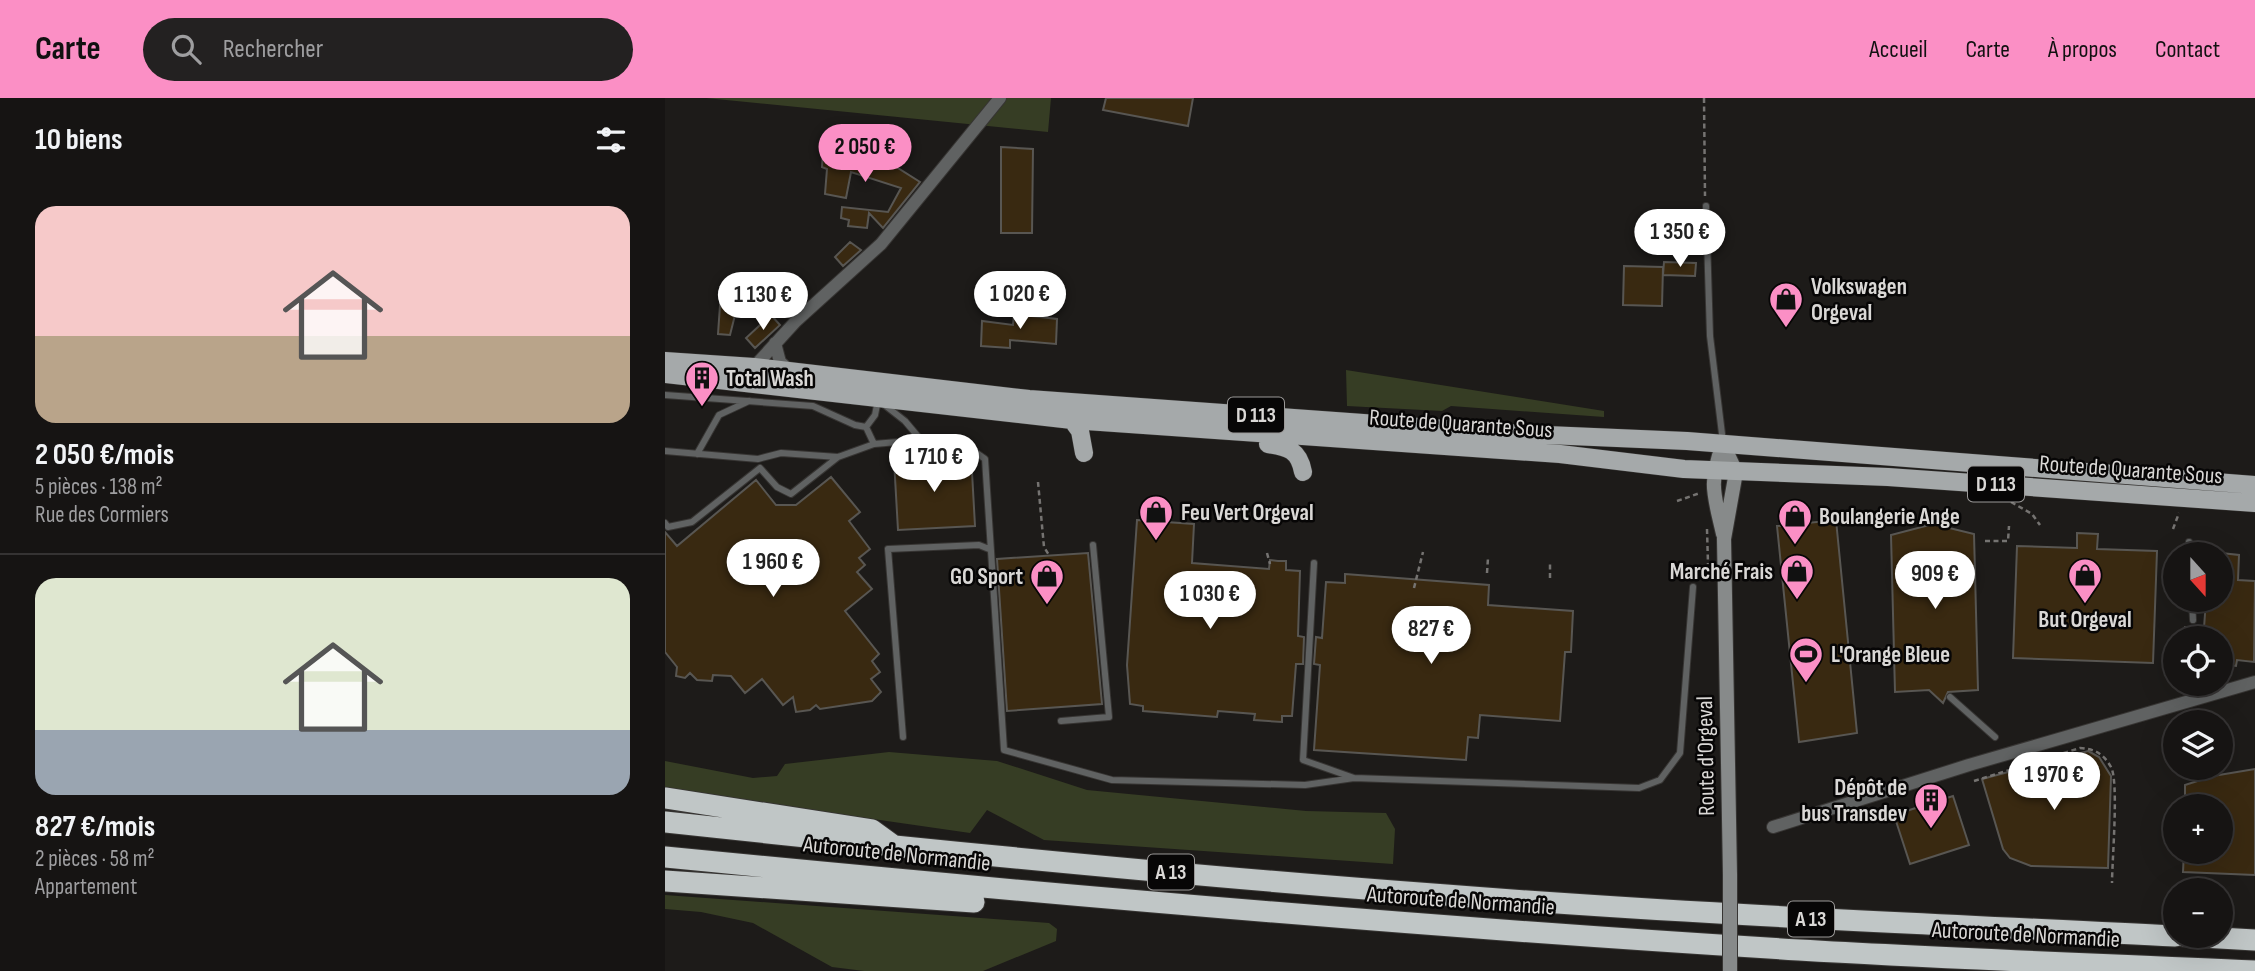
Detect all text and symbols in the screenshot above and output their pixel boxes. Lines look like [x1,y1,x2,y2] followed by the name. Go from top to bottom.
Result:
[143,18,633,81] search box
[35,29,101,69] text: Carte
[167,30,205,68] icon: search
[223,34,323,65] text: Rechercher
[1869,35,1928,64] text: Accueil
[1966,35,2010,64] text: Carte
[2048,35,2117,64] text: À propos
[2155,35,2220,64] text: Contact
[592,121,630,159] icon: filters
[35,122,123,158] text: 10 biens
[800,125,930,184] pin: 2 050 €
[835,133,896,161] text: 2 050 €
[1615,209,1745,269] pin: 1 350 €
[1650,218,1710,246] text: 1 350 €
[270,252,396,378] icon: home
[698,272,828,332] pin: 1 130 €
[955,272,1085,331] pin: 1 020 €
[1811,273,1907,327] place label: Volkswagen Orgeval
[990,280,1050,308] text: 1 020 €
[1767,280,1805,329] shop icon: Volkswagen Orgeval
[734,281,792,309] text: 1 130 €
[683,359,721,408] building icon: Total Wash
[726,365,814,393] place label: Total Wash
[1228,398,1284,432] road number: D 113
[1368,404,1554,444] street label: Route de Quarante Sous
[869,434,999,494] pin: 1 710 €
[35,437,174,473] text: 2 050 €/mois
[905,443,963,471] text: 1 710 €
[2038,450,2224,490] street label: Route de Quarante Sous
[1968,466,2024,502] road number: D 113
[35,473,163,501] text: 5 pièces · 138 m²
[1137,493,1175,542] shop icon: Feu Vert Orgeval
[1776,497,1814,546] shop icon: Boulangerie Ange
[1181,499,1314,527] place label: Feu Vert Orgeval
[35,501,169,529] text: Rue des Cormiers
[1819,503,1960,531] place label: Boulangerie Ange
[708,540,838,599] pin: 1 960 €
[2163,542,2233,612] north arrow
[2163,542,2233,948] map controls
[743,548,803,576] text: 1 960 €
[1778,552,1816,601] shop icon: Marché Frais
[1886,552,1984,611] pin: 909 €
[2066,556,2104,605] shop icon: But Orgeval
[1028,557,1066,606] shop icon: GO Sport
[1670,558,1773,586] place label: Marché Frais
[1911,560,1959,588] text: 909 €
[950,563,1023,591] place label: GO Sport
[1145,572,1275,631] pin: 1 030 €
[1180,580,1240,608] text: 1 030 €
[1382,606,1480,666] pin: 827 €
[2038,606,2132,634] place label: But Orgeval
[1408,615,1454,643] text: 827 €
[270,624,396,750] icon: home
[2163,626,2233,696] button: locate
[1787,635,1825,684] sports icon: L'Orange Bleue
[1831,641,1950,669] place label: L'Orange Bleue
[1691,696,1721,816] street label: Route d'Orgeval
[2163,710,2233,780] button: layers
[1989,752,2119,812] pin: 1 970 €
[2024,761,2084,789] text: 1 970 €
[1801,774,1907,828] place label: Dépôt de bus Transdev
[1912,781,1950,830] building icon: Dépôt de bus Transdev
[2163,794,2233,864] button: +
[35,809,155,845] text: 827 €/mois
[801,830,992,878] street label: Autoroute de Normandie
[35,845,155,873] text: 2 pièces · 58 m²
[1148,854,1194,890] road number: A 13
[35,873,137,901] text: Appartement
[2163,878,2233,948] button: −
[1365,880,1556,922] street label: Autoroute de Normandie
[1788,902,1834,936] road number: A 13
[1930,916,2121,954] street label: Autoroute de Normandie

